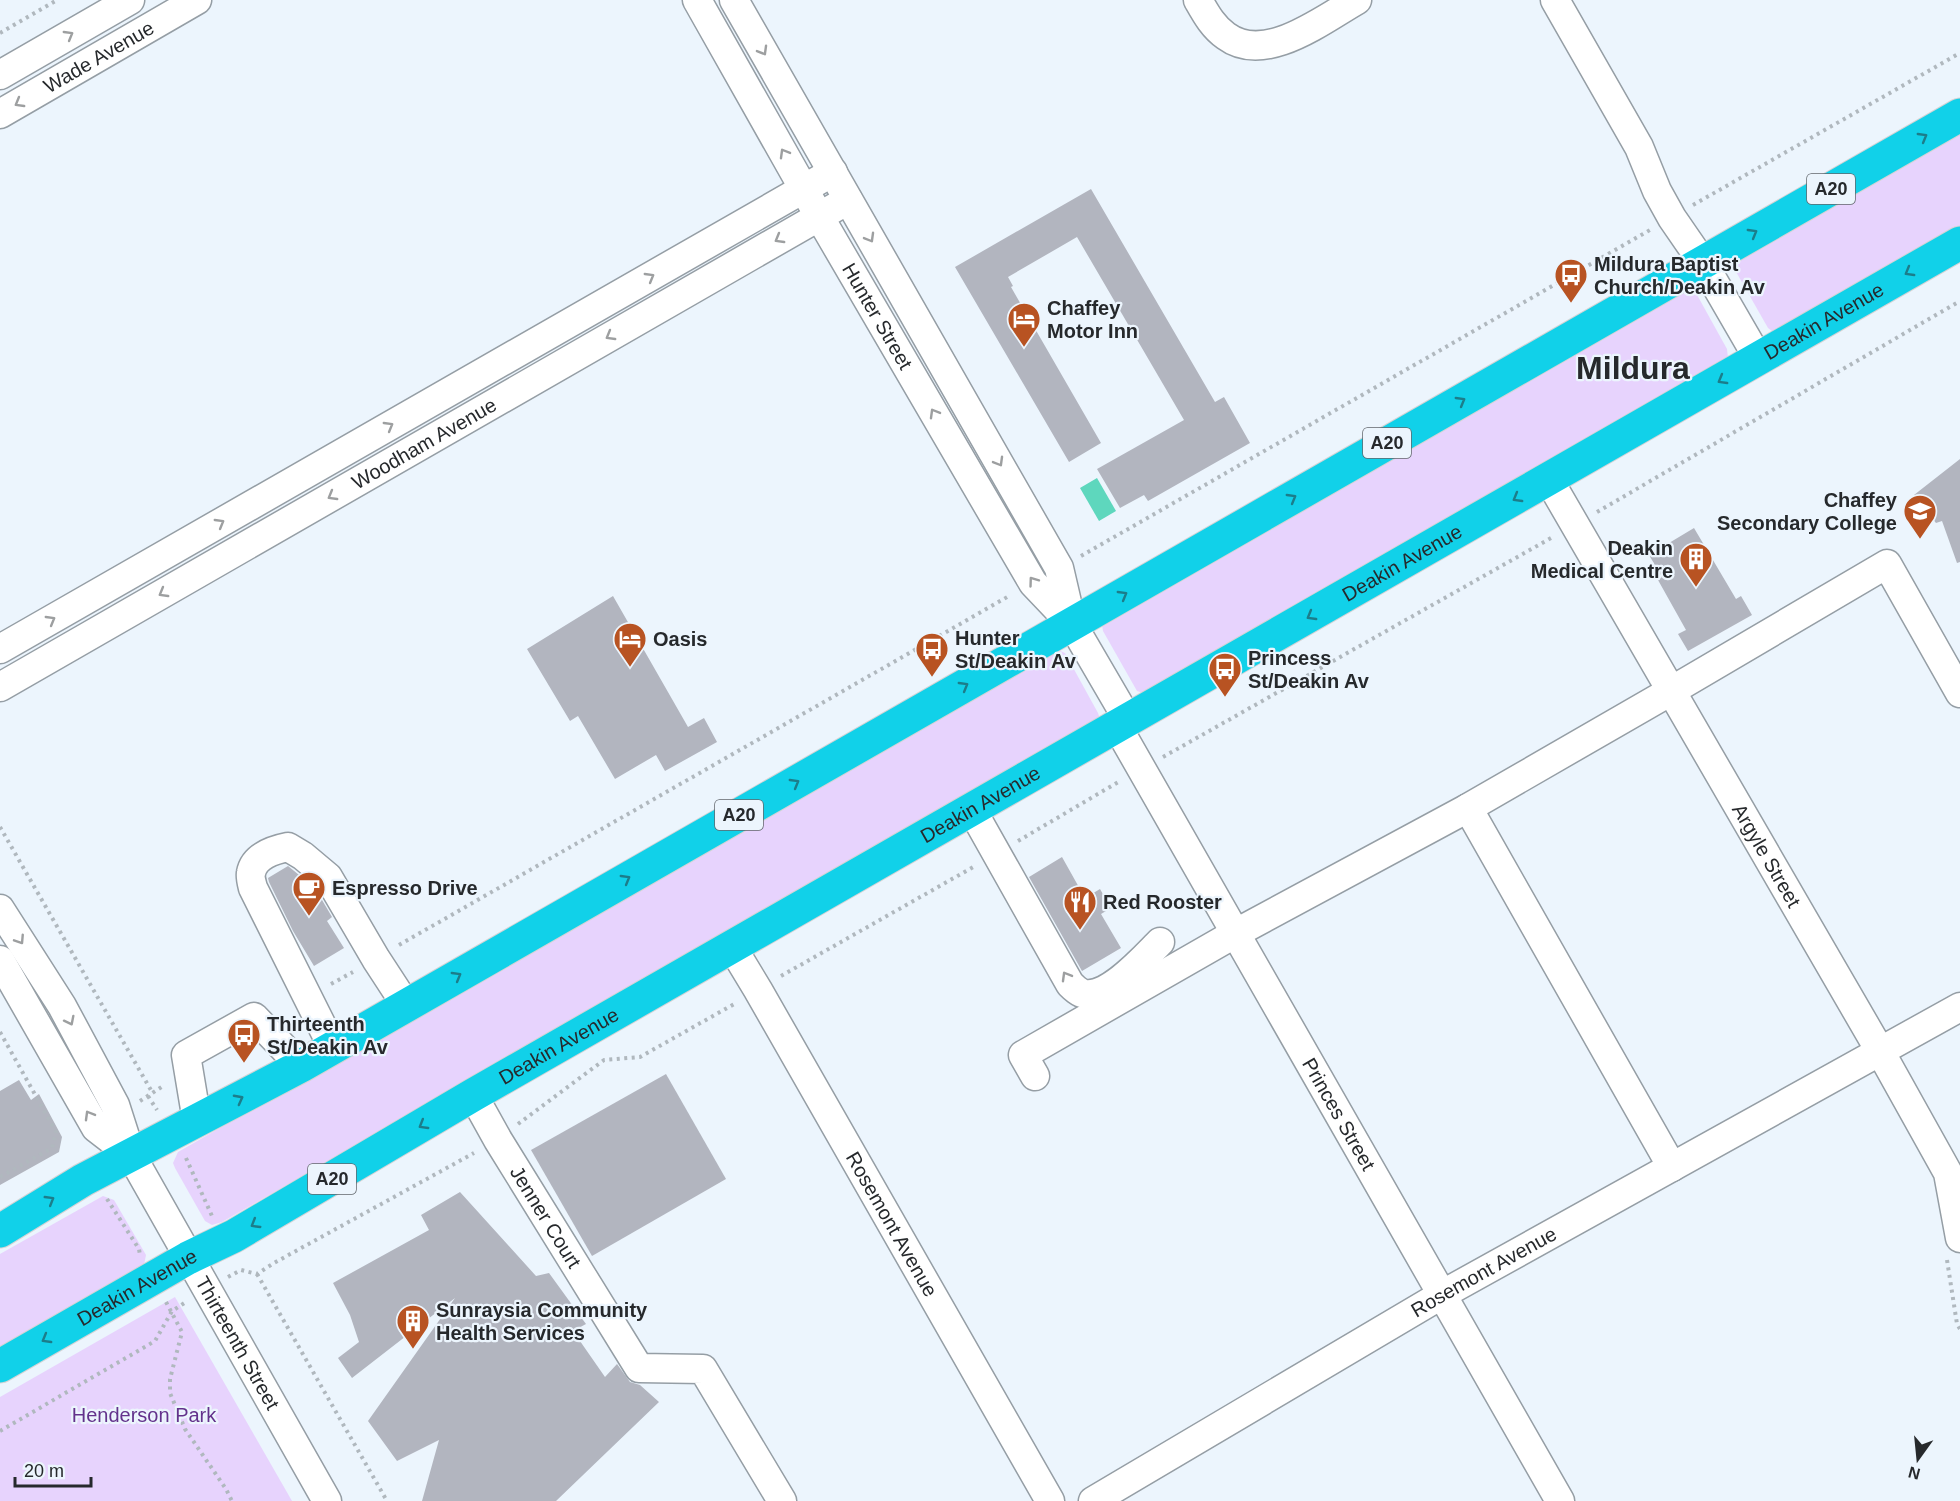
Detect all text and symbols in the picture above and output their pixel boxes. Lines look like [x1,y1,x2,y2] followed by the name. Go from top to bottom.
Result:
[40,16,158,97] street label: Wade Avenue
[63,31,73,43] one-way arrow
[756,45,767,55] one-way arrow
[15,96,25,107] one-way arrow
[1917,132,1927,144] one-way arrow
[780,149,791,159] one-way arrow
[1807,174,1855,204] road number: A20
[1747,229,1758,241] one-way arrow
[775,232,785,243] one-way arrow
[863,232,874,242] one-way arrow
[1594,253,1766,298] place label: Mildura Baptist Church/Deakin Av
[1553,257,1589,304] bus stop icon: Mildura Baptist Church/Deakin Av
[838,259,917,373] street label: Hunter Street
[1905,265,1915,276] one-way arrow
[644,273,654,285] one-way arrow
[1760,278,1887,364] street label: Deakin Avenue
[1047,297,1138,342] place label: Chaffey Motor Inn
[1006,301,1042,348] hotel icon: Chaffey Motor Inn
[606,329,616,341] one-way arrow
[1576,350,1690,386] district label: Mildura
[1718,372,1728,384] one-way arrow
[348,393,500,494] street label: Woodham Avenue
[1455,397,1465,408] one-way arrow
[930,409,941,419] one-way arrow
[383,422,393,433] one-way arrow
[1363,428,1411,458] road number: A20
[991,456,1003,466] one-way arrow
[327,489,338,501] one-way arrow
[1717,489,1898,534] place label: Chaffey Secondary College
[1513,491,1523,503] one-way arrow
[1902,493,1938,540] school or university icon: Chaffey Secondary College
[1286,494,1296,505] one-way arrow
[214,519,224,530] one-way arrow
[1338,520,1466,606] street label: Deakin Avenue
[1531,537,1673,582] place label: Deakin Medical Centre
[1678,541,1714,588] building icon: Deakin Medical Centre
[1029,577,1040,588] one-way arrow
[158,586,169,598] one-way arrow
[1117,591,1127,602] one-way arrow
[1307,608,1317,620] one-way arrow
[45,615,55,627] one-way arrow
[612,621,648,668] hotel icon: Oasis
[955,627,1077,672] place label: Hunter St/Deakin Av
[653,628,707,650] place label: Oasis
[914,631,950,678] bus stop icon: Hunter St/Deakin Av
[1248,647,1370,692] place label: Princess St/Deakin Av
[1207,651,1243,698] bus stop icon: Princess St/Deakin Av
[958,681,969,693] one-way arrow
[917,761,1044,847] street label: Deakin Avenue
[789,778,799,790] one-way arrow
[715,800,763,830] road number: A20
[1728,800,1805,911] street label: Argyle Street
[291,870,327,917] cafe icon: Espresso Drive
[620,875,630,887] one-way arrow
[332,877,478,899] place label: Espresso Drive
[1062,884,1098,931] restaurant icon: Red Rooster
[1103,891,1222,913] place label: Red Rooster
[13,933,24,944] one-way arrow
[451,972,461,983] one-way arrow
[1062,972,1073,982] one-way arrow
[495,1003,622,1089] street label: Deakin Avenue
[267,1013,389,1058] place label: Thirteenth St/Deakin Av
[62,1015,74,1026] one-way arrow
[226,1017,262,1064] bus stop icon: Thirteenth St/Deakin Av
[1298,1054,1380,1174] street label: Princes Street
[232,1095,243,1106] one-way arrow
[85,1111,96,1121] one-way arrow
[419,1118,429,1129] one-way arrow
[842,1148,942,1300] street label: Rosemont Avenue
[506,1162,586,1272] street label: Jenner Court
[308,1164,356,1194] road number: A20
[44,1196,54,1208] one-way arrow
[251,1217,261,1229] one-way arrow
[1407,1222,1560,1321] street label: Rosemont Avenue
[73,1244,200,1330] street label: Deakin Avenue
[191,1273,284,1414] street label: Thirteenth Street
[436,1299,648,1344] place label: Sunraysia Community Health Services
[395,1303,431,1350] building icon: Sunraysia Community Health Services
[42,1332,52,1344] one-way arrow
[72,1404,217,1426] park label: Henderson Park
[1888,1429,1948,1489] north arrow
[15,1450,92,1488] scale bar
[24,1461,64,1481] text: 20 m
[1906,1463,1922,1483] text: N

